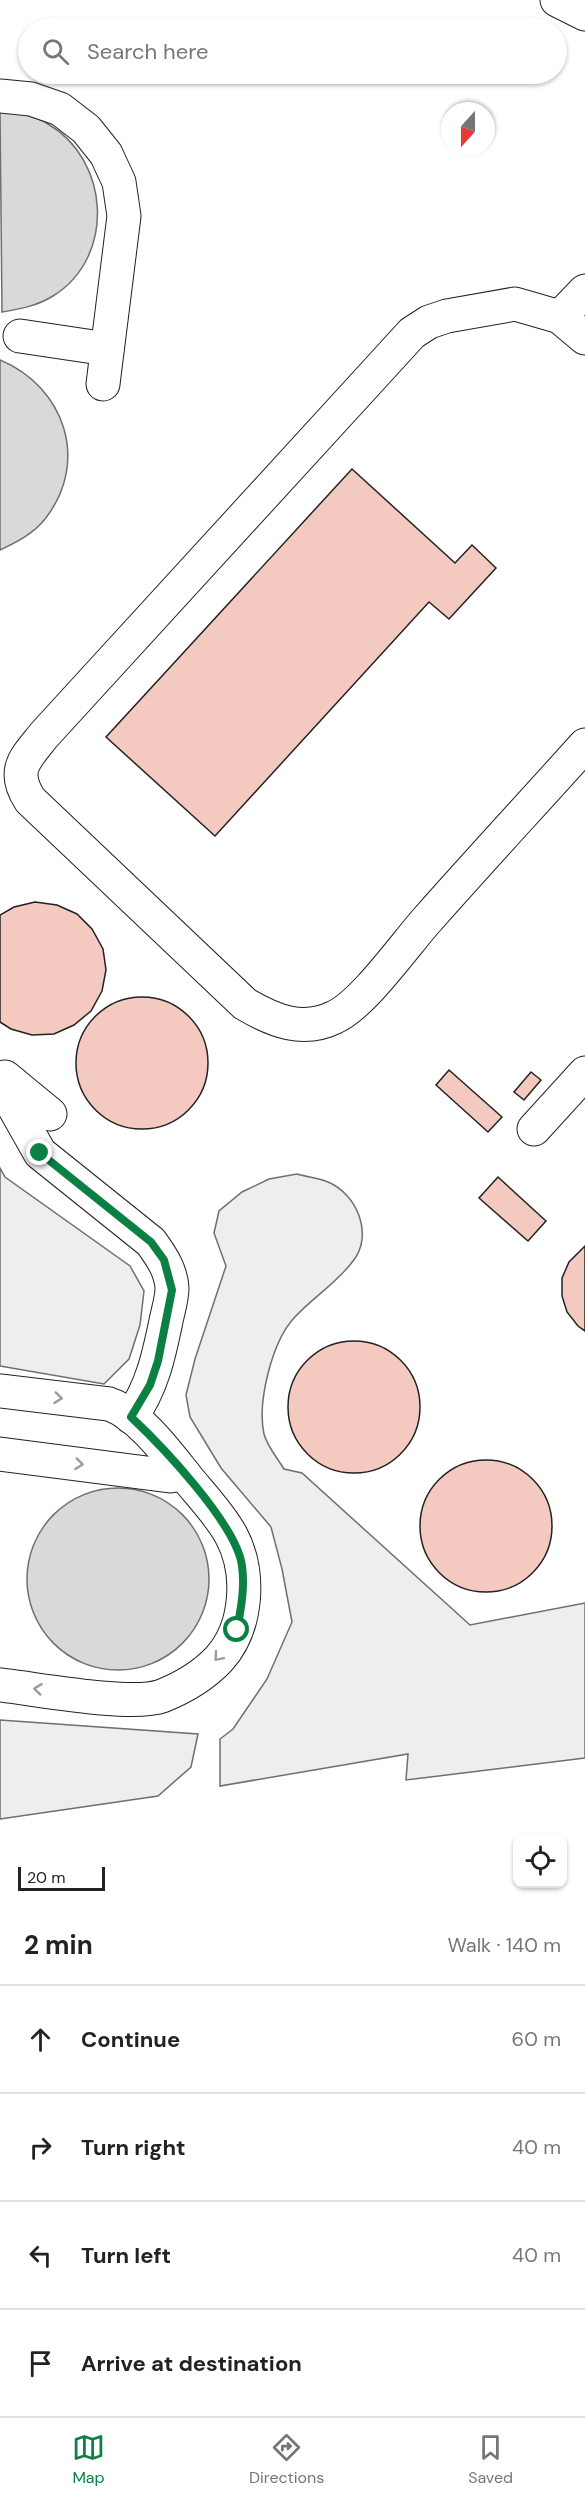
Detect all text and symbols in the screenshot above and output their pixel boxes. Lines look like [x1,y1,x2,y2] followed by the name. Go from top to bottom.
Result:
[18,18,567,84] search box
[39,35,72,68] icon: search
[87,37,208,66] text: Search here
[441,102,495,156] north arrow
[26,1139,52,1165] route end
[54,1391,63,1404] one-way arrow
[74,1458,83,1470] one-way arrow
[223,1616,249,1642] route start
[215,1650,226,1661] one-way arrow
[33,1684,42,1696] one-way arrow
[513,1834,567,1888] map controls
[513,1834,567,1888] button: locate
[18,1864,105,1892] scale bar
[27,1867,66,1888] text: 20 m
[24,1928,93,1962] text: 2 min
[447,1932,561,1958] text: Walk · 140 m
[24,2023,57,2056] icon: ahead
[81,2025,180,2054] text: Continue
[512,2026,561,2052] text: 60 m
[24,2131,57,2164] icon: right
[81,2133,186,2162] text: Turn right
[512,2134,561,2160] text: 40 m
[24,2239,57,2272] icon: left
[81,2241,171,2270] text: Turn left
[512,2242,561,2268] text: 40 m
[24,2347,57,2380] icon: arrive
[81,2349,302,2378] text: Arrive at destination
[72,2431,105,2488] tab: Map
[249,2431,324,2488] tab: Directions
[468,2431,513,2488] tab: Saved

